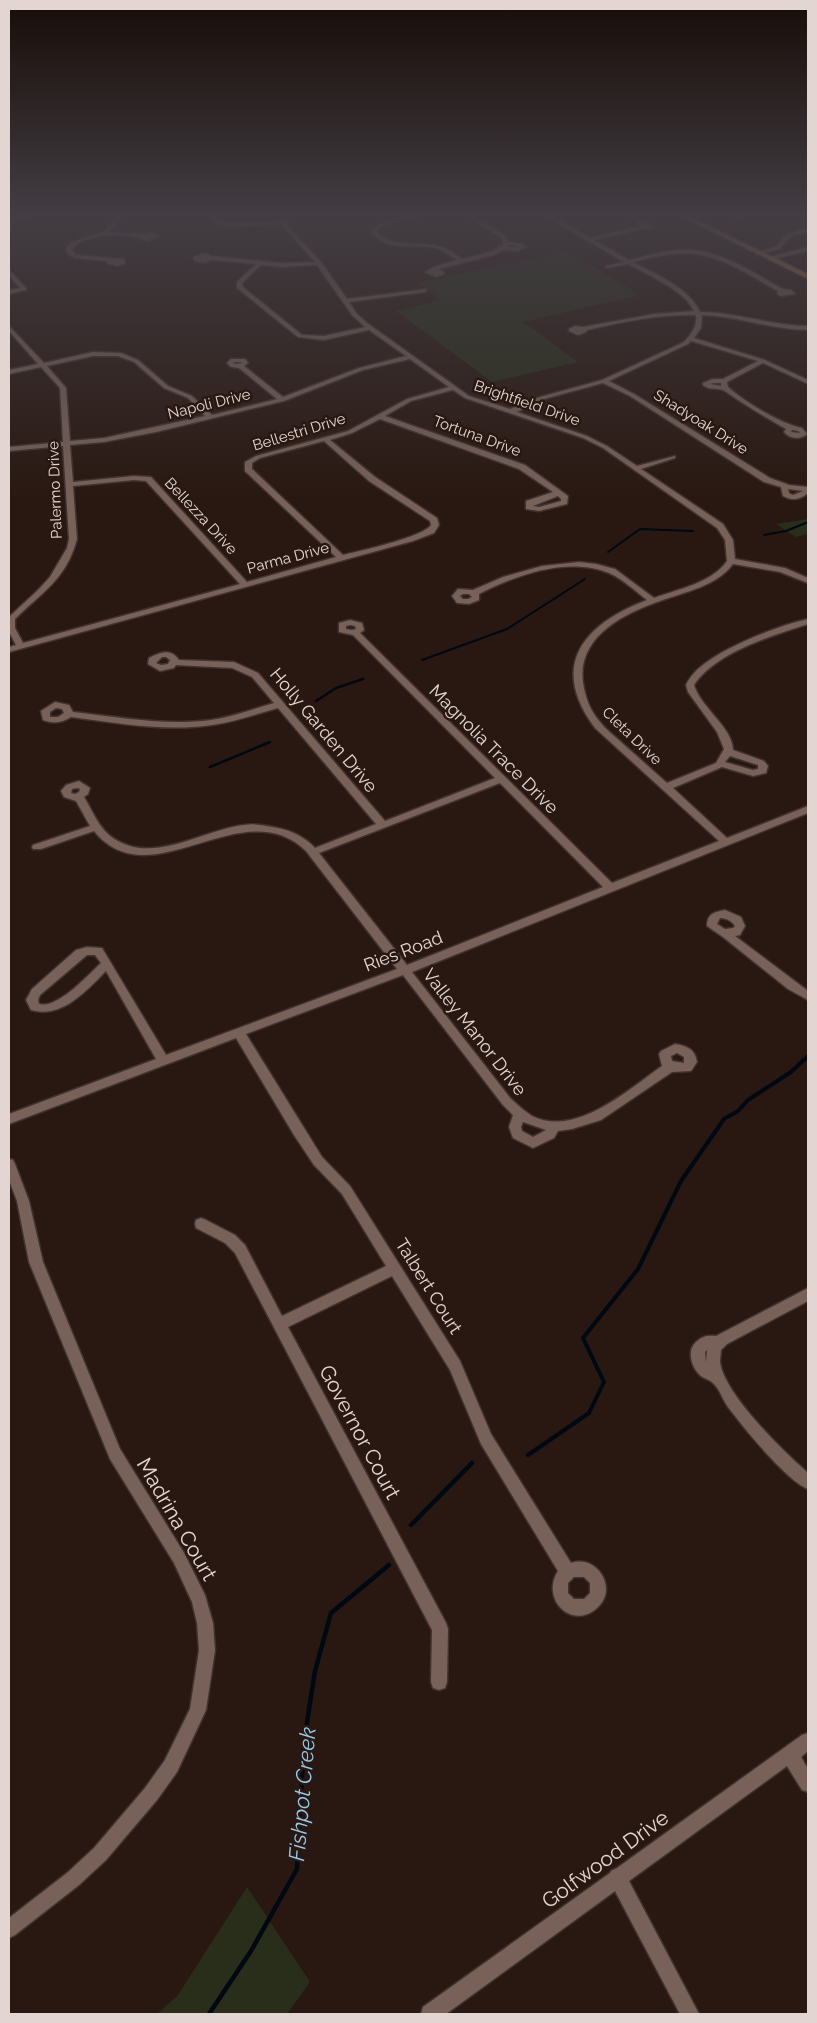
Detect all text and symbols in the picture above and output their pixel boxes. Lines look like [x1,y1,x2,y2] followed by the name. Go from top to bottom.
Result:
[472,376,583,430] street label: Brightfield Drive
[166,385,253,423] street label: Napoli Drive
[650,386,752,458] street label: Shadyoak Drive
[250,409,348,455] street label: Bellestri Drive
[431,412,524,460] street label: Tortuna Drive
[44,441,66,539] street label: Palermo Drive
[161,474,241,558] street label: Bellezza Drive
[245,538,331,578] street label: Parma Drive
[266,664,382,797] street label: Holly Garden Drive
[425,680,563,818] street label: Magnolia Trace Drive
[598,703,666,769] street label: Cleta Drive
[361,926,445,976] street label: Ries Road
[419,964,531,1100] street label: Valley Manor Drive
[391,1234,467,1338] street label: Talbert Court
[314,1361,406,1503] street label: Governor Court
[132,1453,222,1585] street label: Madrina Court
[283,1726,321,1862] water label: Fishpot Creek
[537,1805,673,1913] street label: Golfwood Drive

